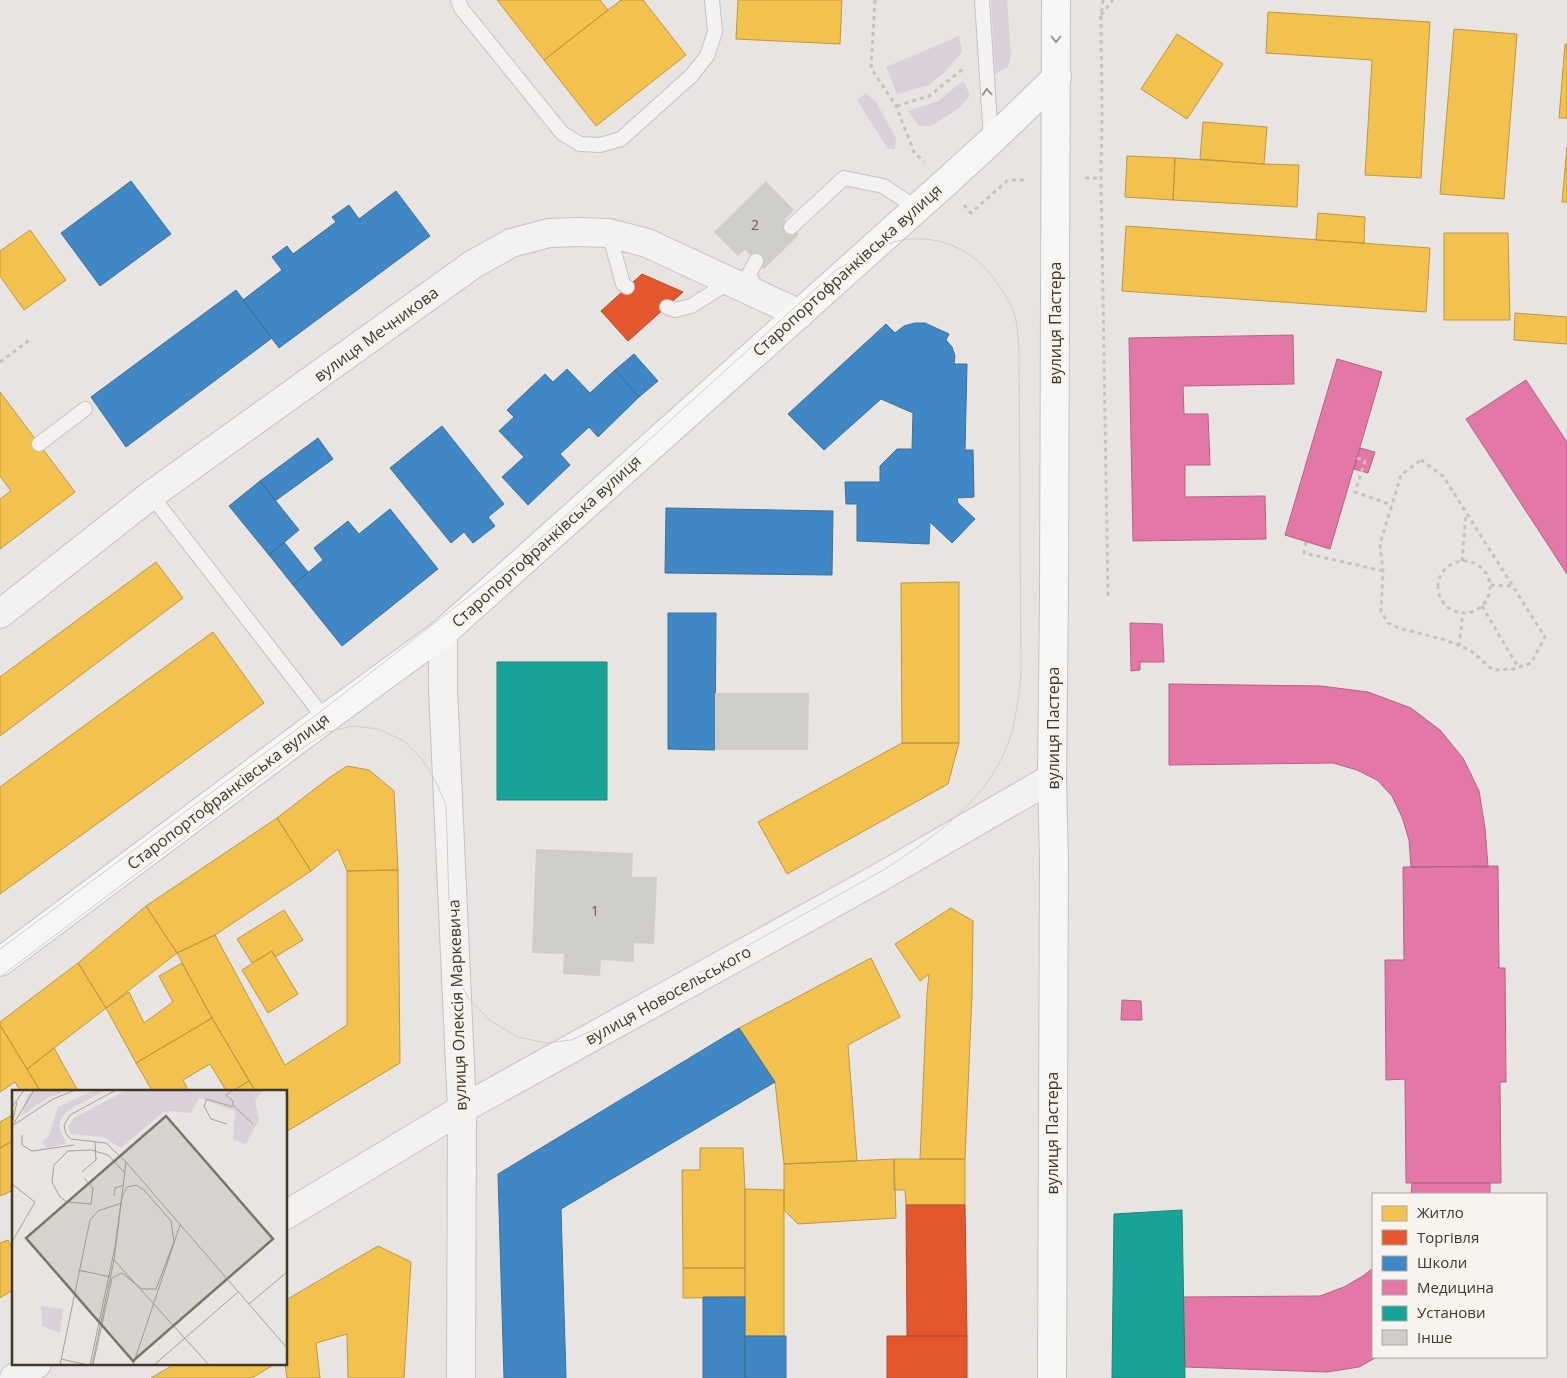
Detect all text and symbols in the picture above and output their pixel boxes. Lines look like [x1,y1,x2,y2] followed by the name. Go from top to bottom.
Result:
[1051,35,1062,43] one-way arrow
[982,88,993,96] one-way arrow
[748,179,946,361] street label: Старопортофранківська вулиця
[751,215,759,234] house number: 2
[1044,262,1066,384] street label: вулиця Пастера
[309,281,443,387] street label: вулиця Мечникова
[447,450,645,632] street label: Старопортофранківська вулиця
[1042,667,1064,789] street label: вулиця Пастера
[122,708,334,874] street label: Старопортофранківська вулиця
[442,899,472,1111] street label: вулиця Олексія Маркевича
[591,901,599,920] house number: 1
[581,940,755,1050] street label: вулиця Новосельського
[1041,1072,1063,1194] street label: вулиця Пастера
[12,1090,288,1366] inset map
[1372,1193,1547,1358] legend
[1417,1202,1464,1222] text: Житло
[1417,1227,1479,1247] text: Торгівля
[1417,1252,1467,1272] text: Школи
[1417,1277,1494,1297] text: Медицина
[1417,1302,1486,1322] text: Установи
[1417,1327,1452,1347] text: Інше

